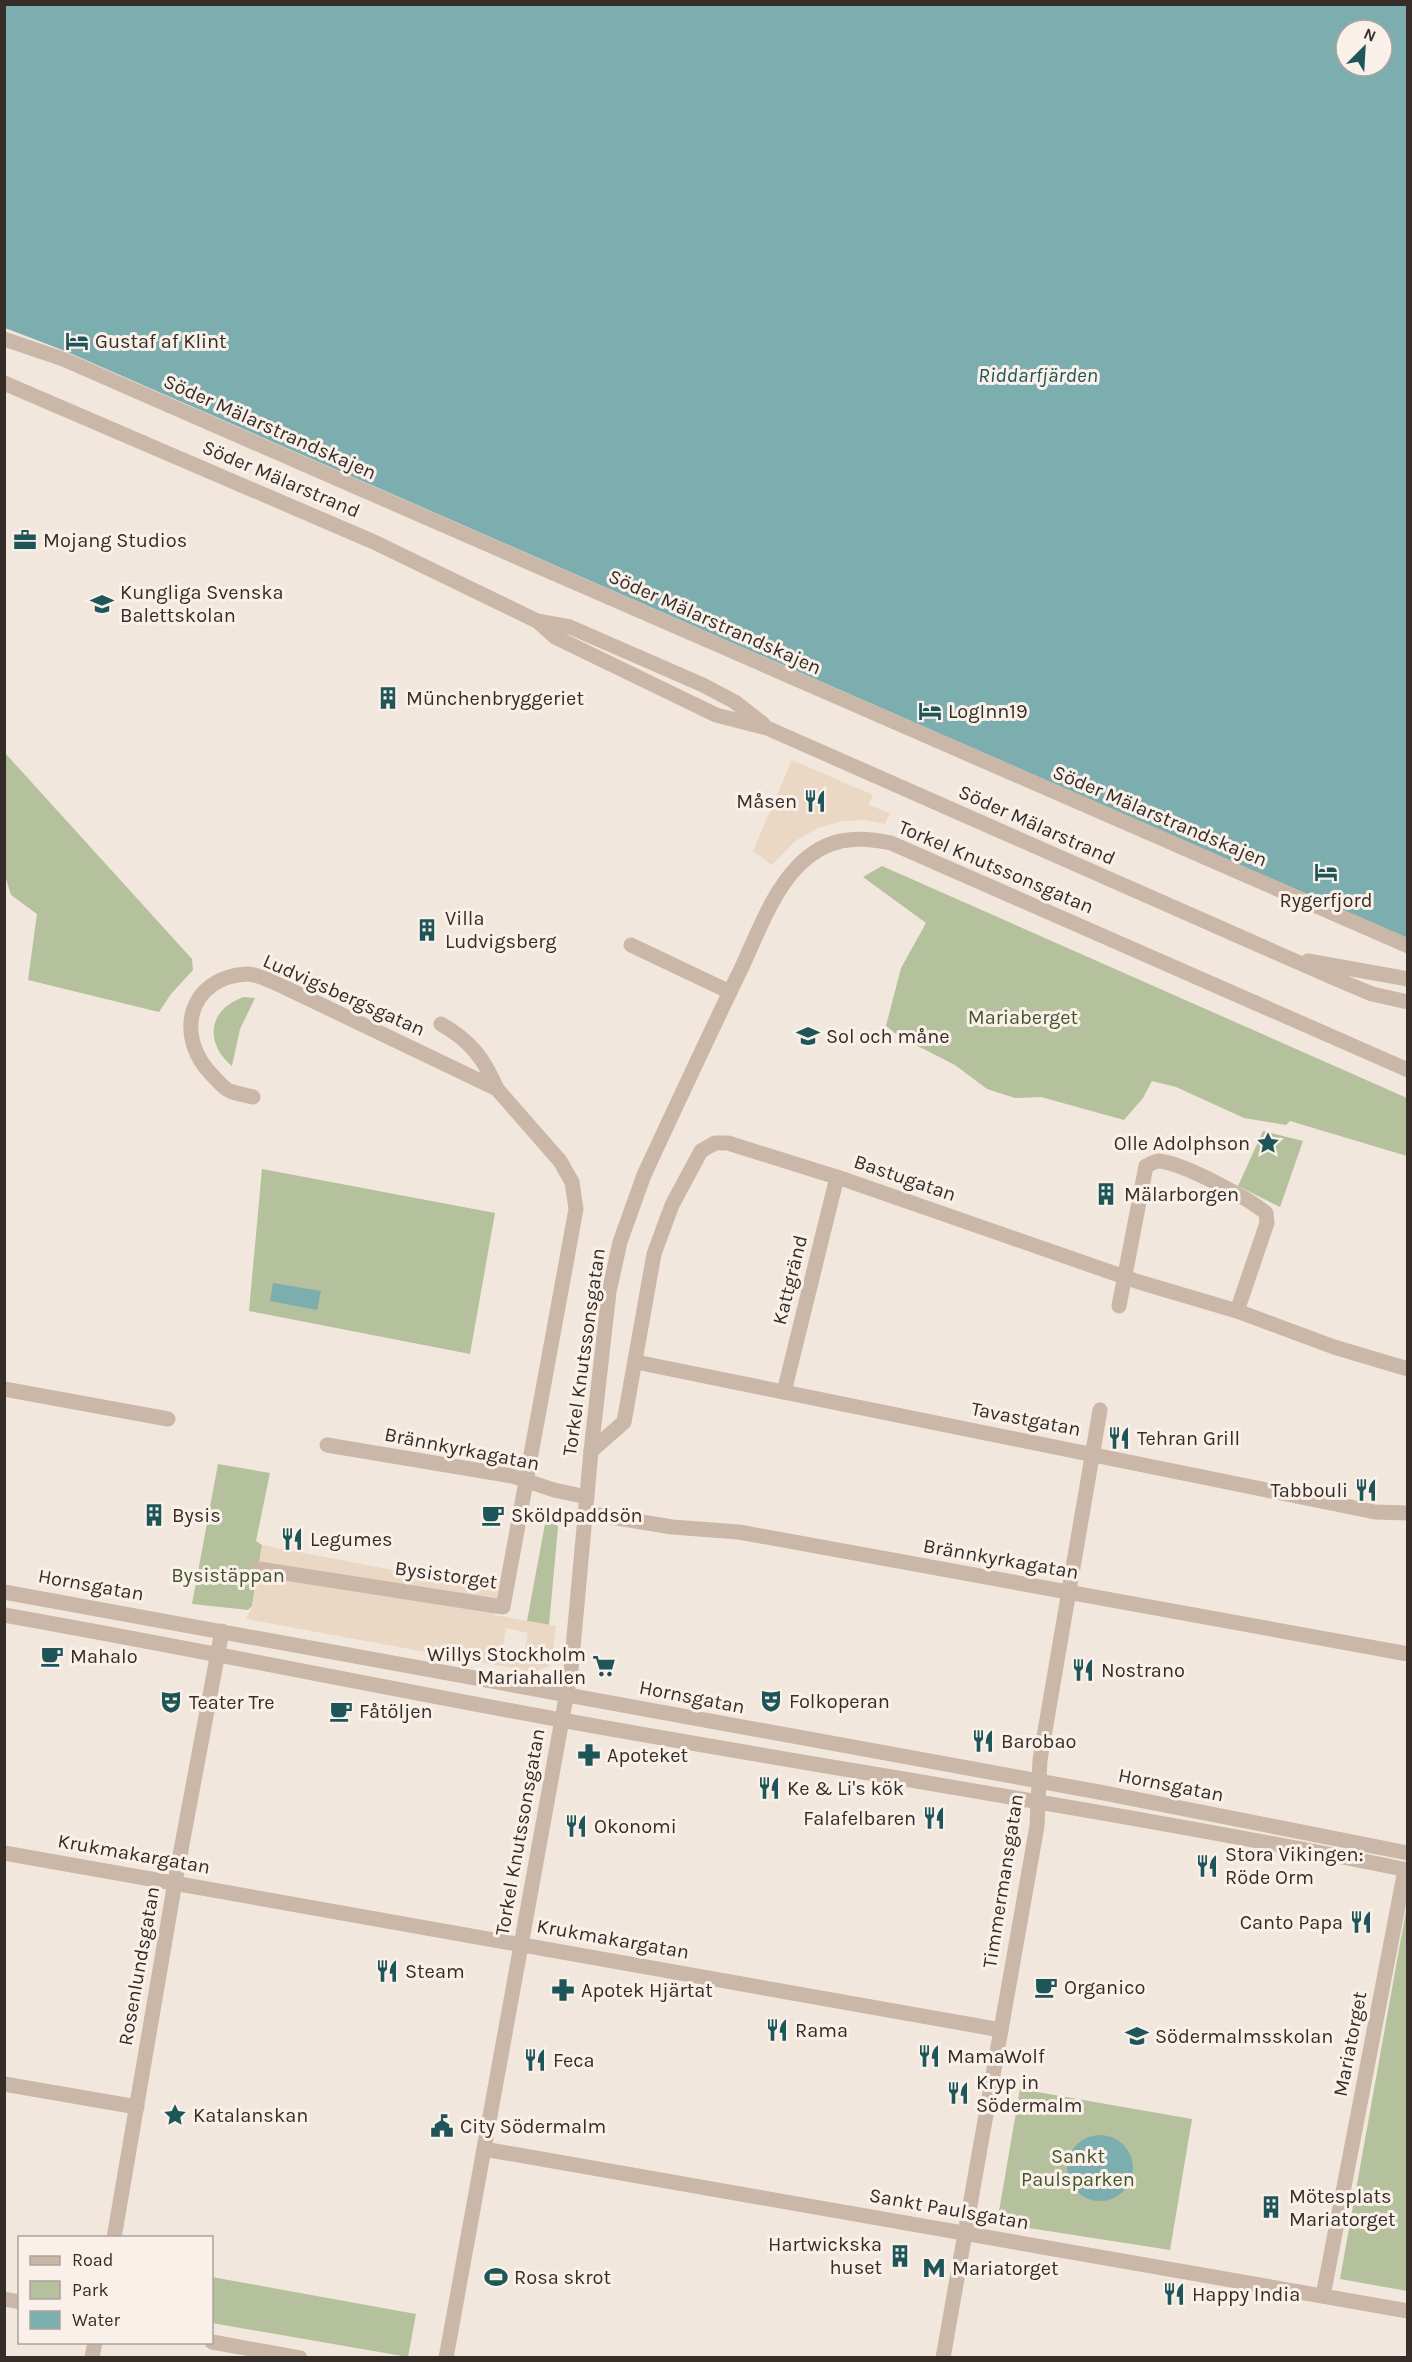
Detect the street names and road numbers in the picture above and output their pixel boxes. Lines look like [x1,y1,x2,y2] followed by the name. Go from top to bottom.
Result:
[160,369,380,485] street label: Söder Mälarstrandskajen
[198,435,364,523] street label: Söder Mälarstrand
[605,565,825,679] street label: Söder Mälarstrandskajen
[1049,760,1271,872] street label: Söder Mälarstrandskajen
[955,780,1119,870] street label: Söder Mälarstrand
[895,815,1097,919] street label: Torkel Knutssonsgatan
[259,949,429,1041] street label: Ludvigsbergsgatan
[851,1150,959,1206] street label: Bastugatan
[768,1233,812,1327] street label: Kattgränd
[558,1247,610,1457] street label: Torkel Knutssonsgatan
[969,1397,1083,1441] street label: Tavastgatan
[383,1423,541,1475] street label: Brännkyrkagatan
[921,1534,1081,1584] street label: Brännkyrkagatan
[393,1556,499,1594] street label: Bysistorget
[36,1564,146,1606] street label: Hornsgatan
[637,1676,747,1718] street label: Hornsgatan
[490,1727,550,1937] street label: Torkel Knutssonsgatan
[1116,1764,1226,1806] street label: Hornsgatan
[978,1792,1028,1970] street label: Timmermansgatan
[56,1829,212,1879] street label: Krukmakargatan
[114,1885,164,2047] street label: Rosenlundsgatan
[535,1914,691,1964] street label: Krukmakargatan
[1329,1989,1372,2099] street label: Mariatorget
[867,2184,1031,2234] street label: Sankt Paulsgatan

